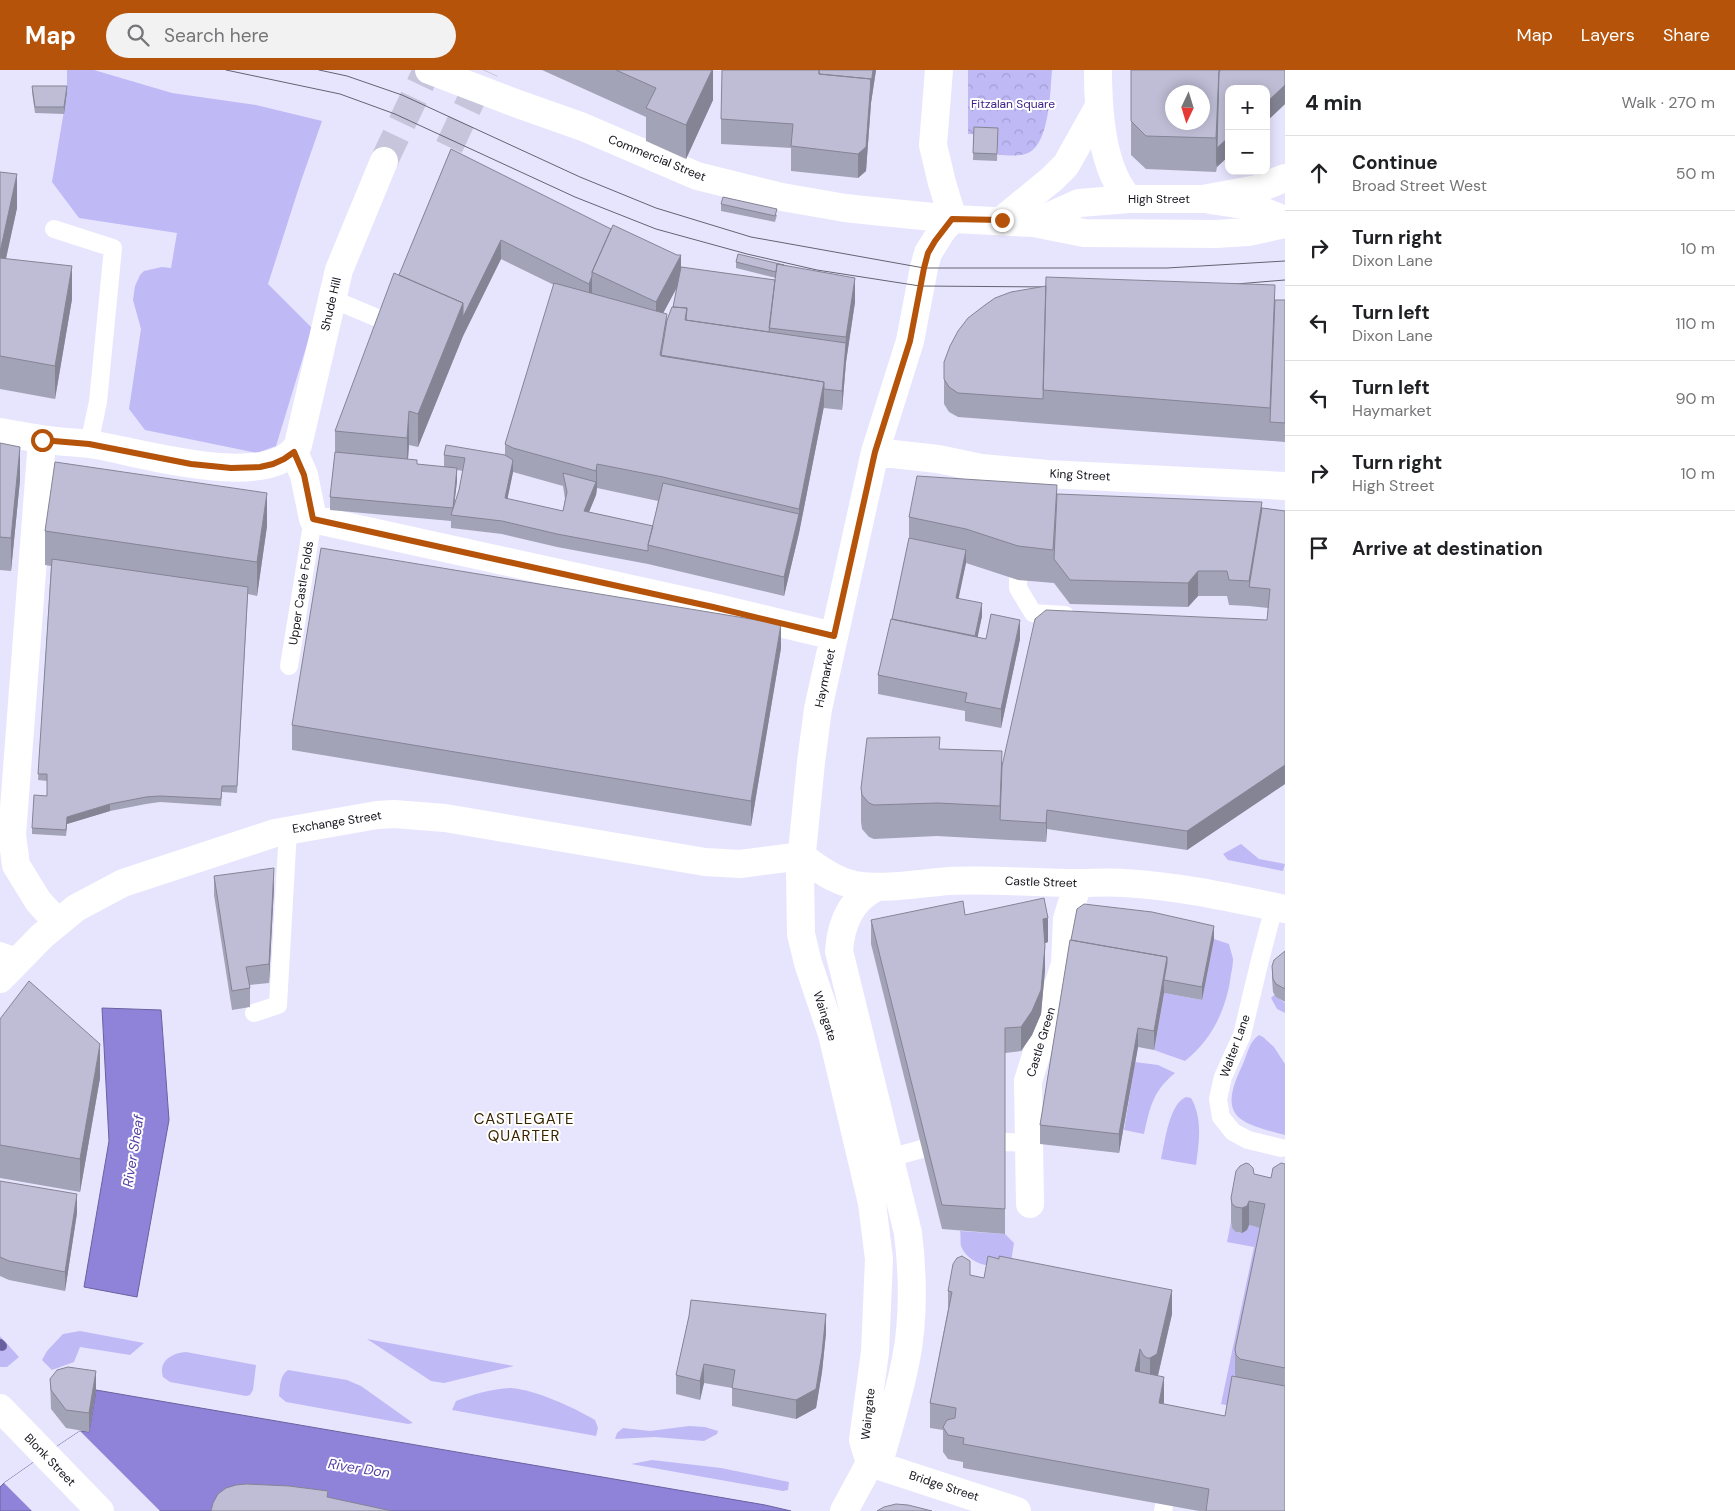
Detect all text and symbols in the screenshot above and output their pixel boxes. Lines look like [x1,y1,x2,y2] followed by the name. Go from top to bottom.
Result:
[106,13,456,58] search box
[25,20,76,51] text: Map
[124,21,152,49] icon: search
[164,23,269,48] text: Search here
[1517,23,1553,47] text: Map
[1581,23,1635,47] text: Layers
[1663,23,1710,47] text: Share
[1165,85,1210,130] north arrow
[1225,85,1270,175] map controls
[1225,85,1270,130] button: +
[1305,89,1362,117] text: 4 min
[1622,92,1715,113] text: Walk · 270 m
[971,96,1055,112] park label: Fitzalan Square
[1225,130,1270,175] button: −
[606,131,709,185] street label: Commercial Street
[1352,150,1438,175] text: Continue
[1305,159,1333,187] icon: ahead
[1676,163,1715,184] text: 50 m
[1352,175,1487,196] text: Broad Street West
[1128,191,1190,207] street label: High Street
[991,209,1014,232] route end
[1352,225,1442,250] text: Turn right
[1305,234,1333,262] icon: right
[1681,238,1715,259] text: 10 m
[1352,250,1433,271] text: Dixon Lane
[317,276,345,332] street label: Shude Hill
[1352,300,1430,325] text: Turn left
[1305,309,1333,337] icon: left
[1676,313,1715,334] text: 110 m
[1352,325,1433,346] text: Dixon Lane
[1352,375,1430,400] text: Turn left
[1305,384,1333,412] icon: left
[1675,388,1715,409] text: 90 m
[1352,400,1432,421] text: Haymarket
[31,429,54,452] route start
[1352,450,1442,475] text: Turn right
[1305,459,1333,487] icon: right
[1681,463,1715,484] text: 10 m
[1049,465,1111,485] street label: King Street
[1352,475,1434,496] text: High Street
[1305,534,1333,562] icon: arrive
[1352,536,1543,561] text: Arrive at destination
[285,540,317,646] street label: Upper Castle Folds
[811,647,839,709] street label: Haymarket
[291,807,383,837] street label: Exchange Street
[1005,873,1078,891] street label: Castle Street
[809,989,841,1043] street label: Waingate
[1023,1005,1059,1079] street label: Castle Green
[1216,1012,1254,1080] street label: Walter Lane
[474,1109,574,1146] district label: CASTLEGATE QUARTER
[118,1112,148,1188] water label: River Sheaf
[857,1387,879,1441] street label: Waingate
[21,1430,79,1490] street label: Blonk Street
[327,1454,391,1482] water label: River Don
[907,1467,981,1505] street label: Bridge Street

